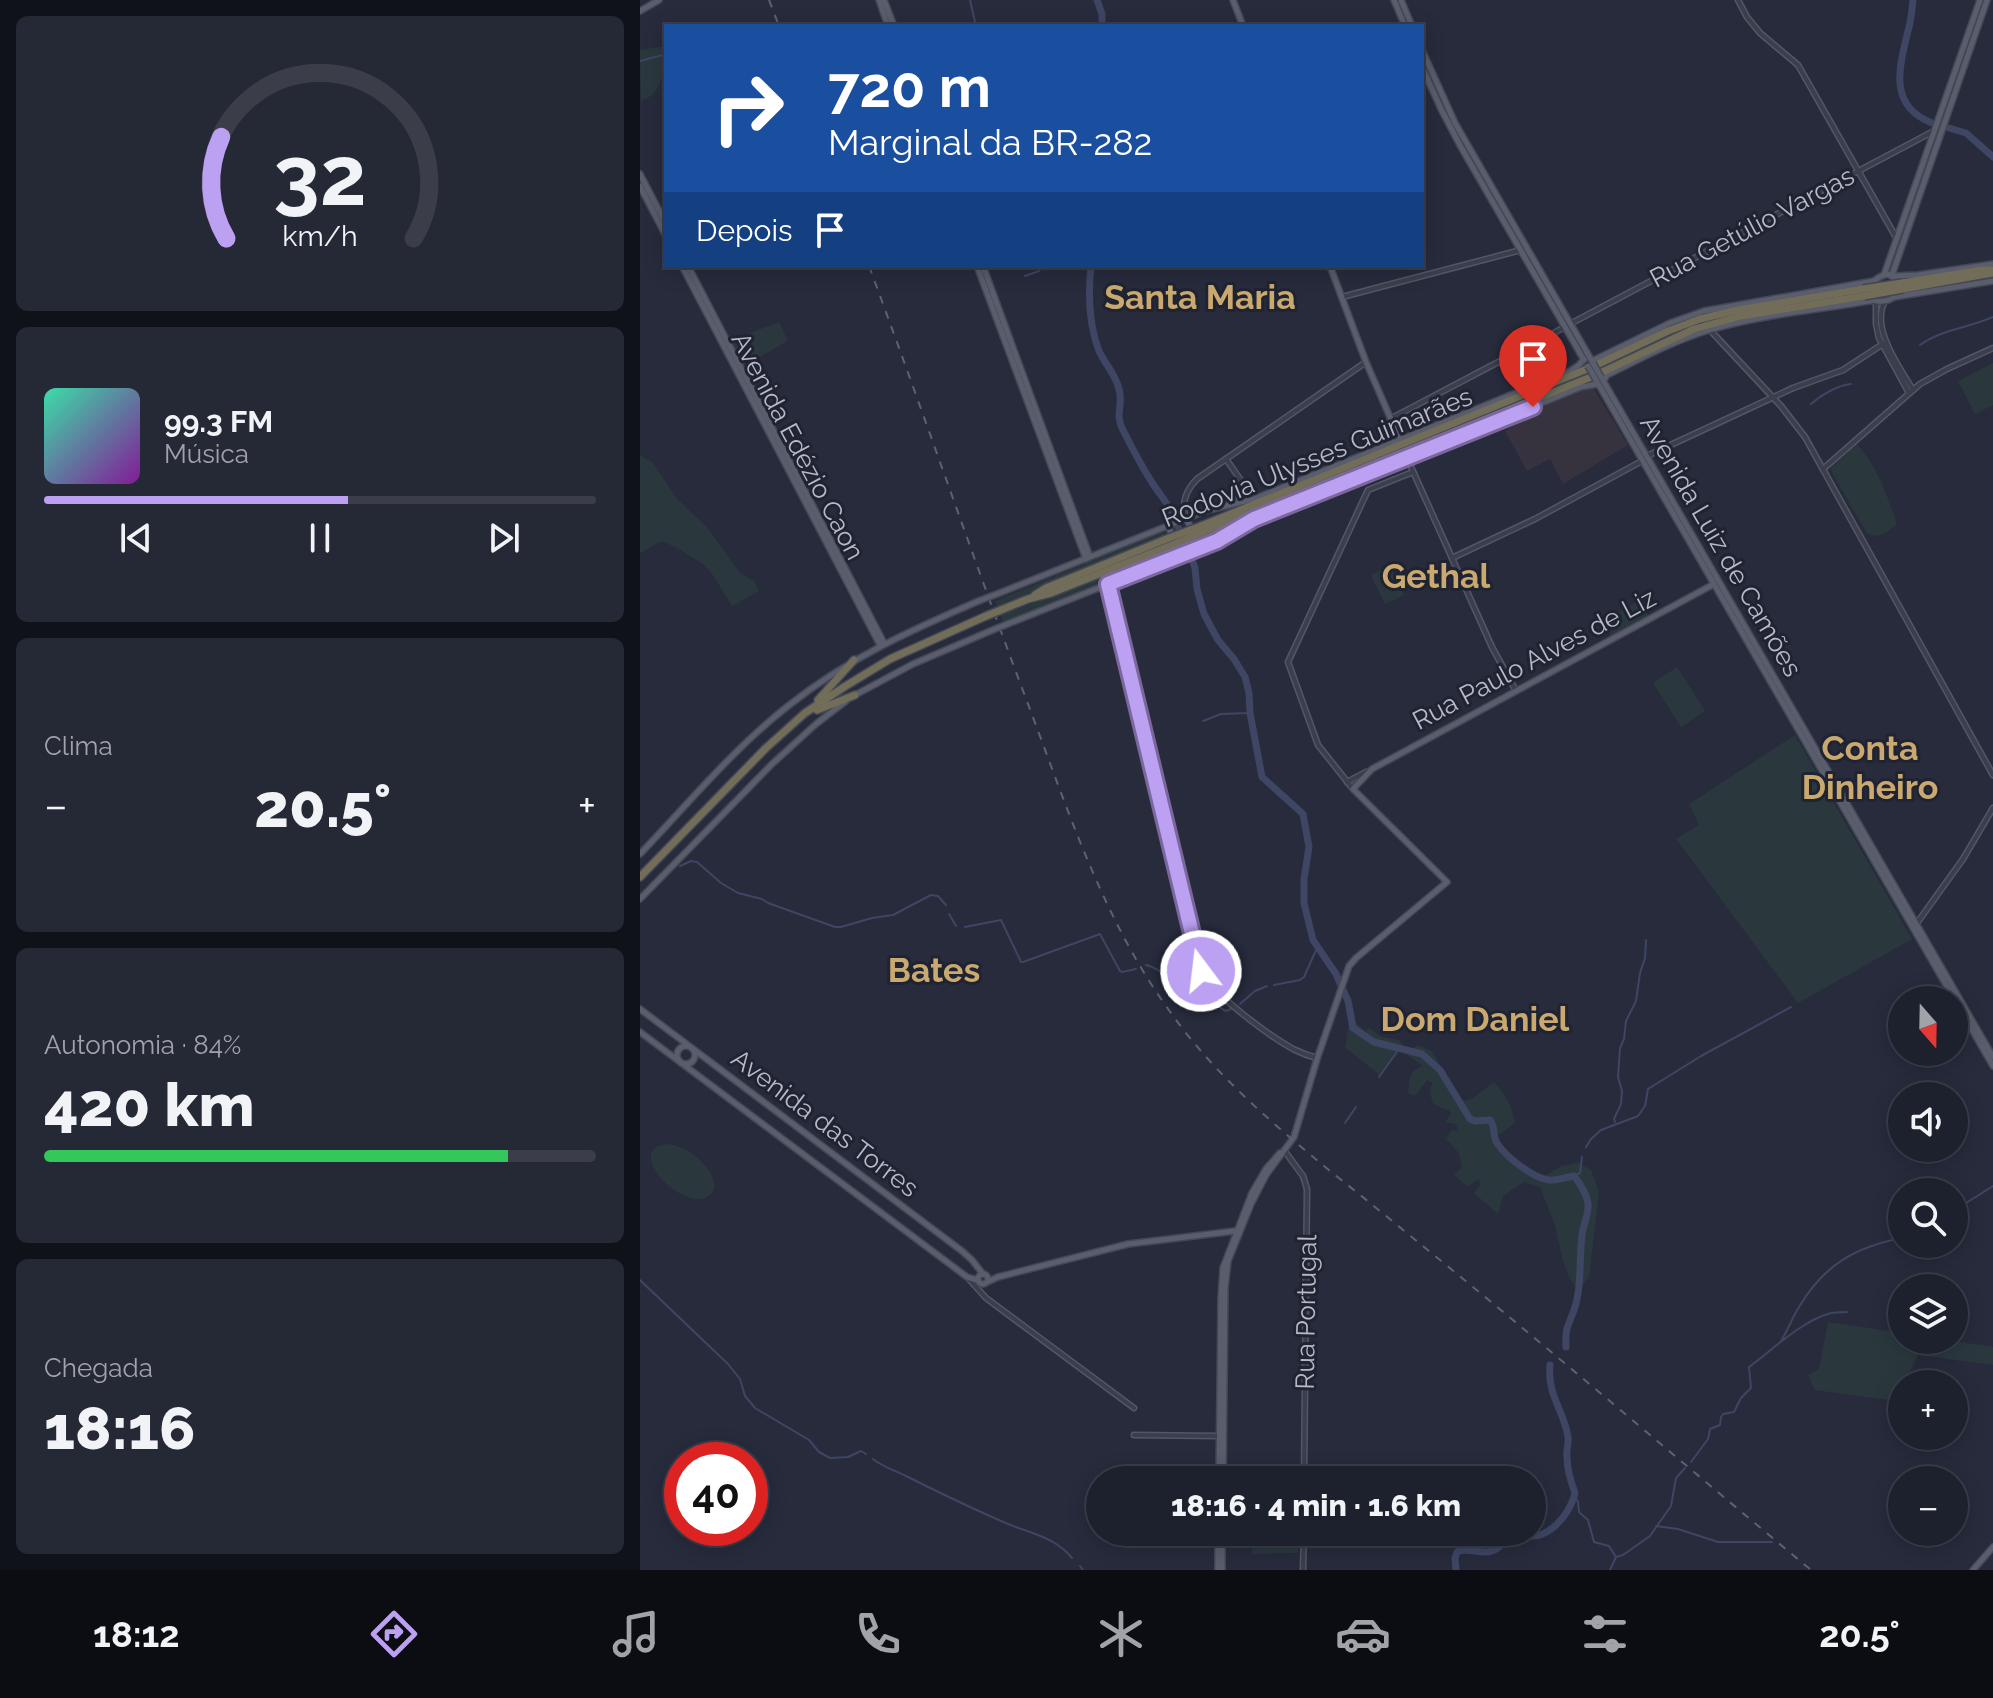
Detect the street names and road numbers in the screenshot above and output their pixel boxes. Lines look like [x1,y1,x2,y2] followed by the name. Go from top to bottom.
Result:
[1645,160,1859,294] street label: Rua Getúlio Vargas
[725,327,871,565] street label: Avenida Edézio Caon
[1158,381,1476,533] street label: Rodovia Ulysses Guimarães
[1634,410,1808,682] street label: Avenida Luiz de Camões
[1407,582,1661,736] street label: Rua Paulo Alves de Liz
[726,1043,924,1203] street label: Avenida das Torres
[1290,1233,1322,1390] street label: Rua Portugal

